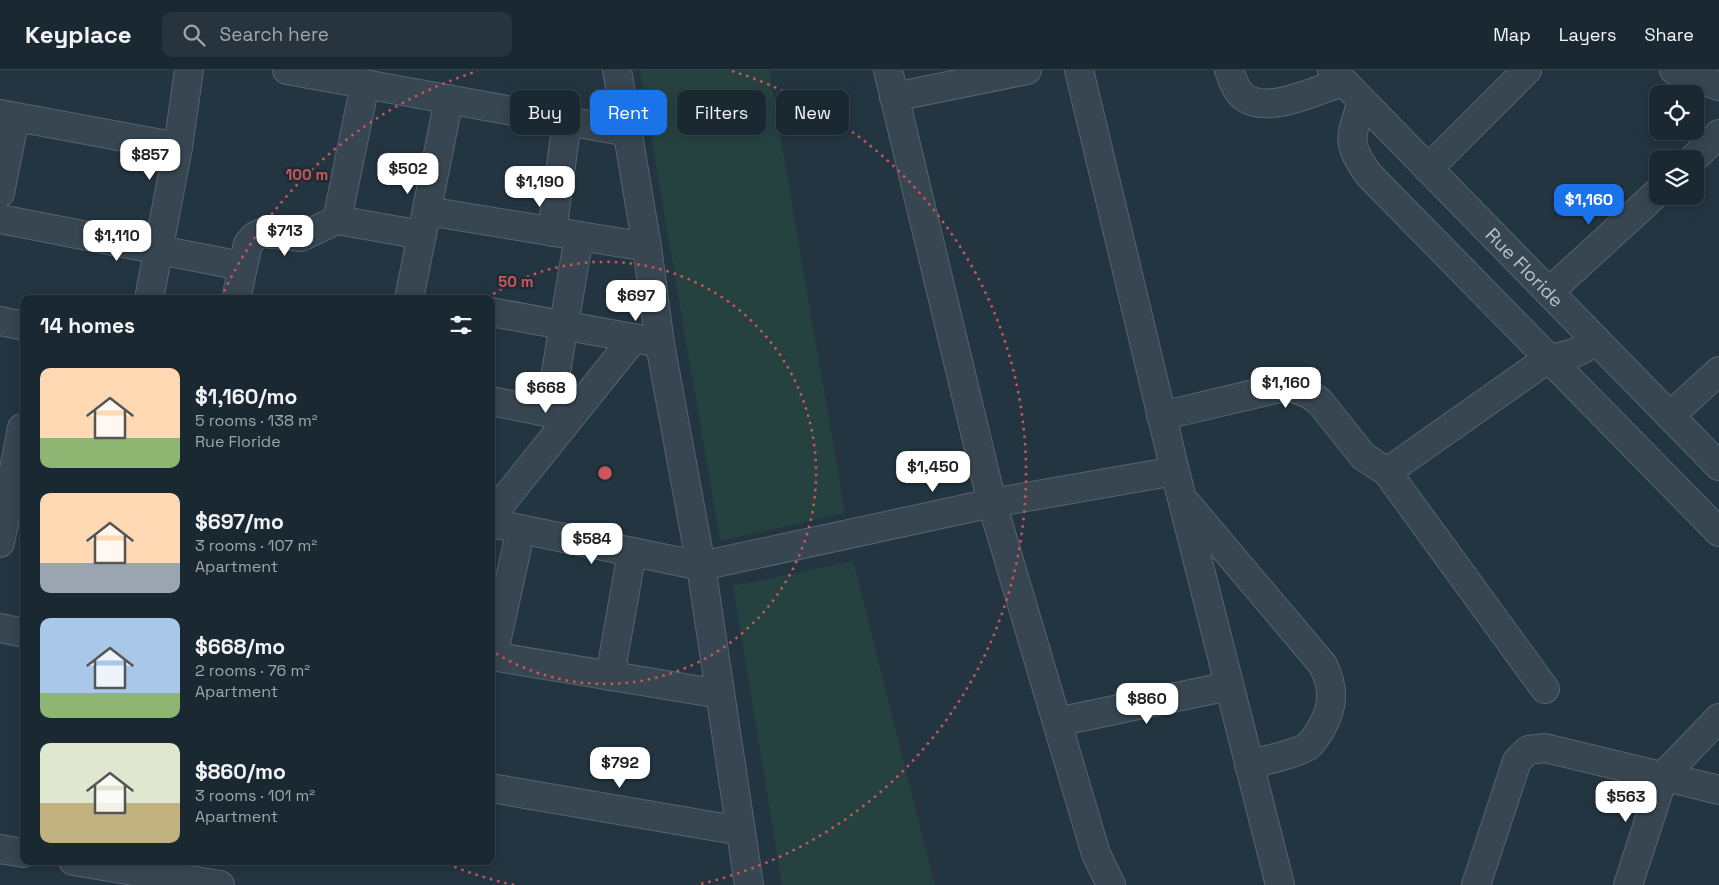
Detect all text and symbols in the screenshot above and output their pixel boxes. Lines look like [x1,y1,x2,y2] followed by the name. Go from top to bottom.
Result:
[162,12,512,57] search box
[25,19,132,50] text: Keyplace
[180,21,208,49] icon: search
[220,22,329,47] text: Search here
[1493,23,1531,46] text: Map
[1559,23,1616,46] text: Layers
[1644,23,1694,46] text: Share
[1649,85,1704,205] map controls
[1649,85,1704,140] button: locate
[510,90,580,135] chip: Buy
[590,90,667,135] chip: Rent
[677,90,766,135] chip: Filters
[776,90,849,135] chip: New
[120,138,180,181] pin: $857
[131,144,169,165] text: $857
[1649,150,1704,205] button: layers
[378,152,438,195] pin: $502
[388,158,428,179] text: $502
[286,165,328,184] text: 100 m
[499,166,581,208] pin: $1,190
[516,171,564,192] text: $1,190
[1548,184,1630,226] pin: $1,160
[1565,189,1613,210] text: $1,160
[255,214,315,257] pin: $713
[76,220,158,262] pin: $1,110
[267,220,303,241] text: $713
[1480,223,1569,313] street label: Rue Floride
[94,225,140,246] text: $1,110
[498,272,534,291] text: 50 m
[606,280,666,322] pin: $697
[617,285,655,306] text: $697
[447,311,475,339] icon: filters
[40,312,135,339] text: 14 homes
[1245,366,1327,409] pin: $1,160
[516,372,576,414] pin: $668
[1262,372,1310,393] text: $1,160
[526,377,566,398] text: $668
[195,383,297,410] text: $1,160/mo
[80,388,140,448] icon: home
[195,410,318,431] text: 5 rooms · 138 m²
[195,431,281,452] text: Rue Floride
[892,450,974,493] pin: $1,450
[907,456,959,477] text: $1,450
[596,464,614,482] centre of rings
[195,508,284,535] text: $697/mo
[80,513,140,573] icon: home
[562,522,622,565] pin: $584
[572,528,612,549] text: $584
[195,535,317,556] text: 3 rooms · 107 m²
[195,556,278,577] text: Apartment
[195,633,285,660] text: $668/mo
[80,638,140,698] icon: home
[195,660,310,681] text: 2 rooms · 76 m²
[195,681,278,702] text: Apartment
[1117,682,1177,725] pin: $860
[1127,688,1167,709] text: $860
[590,746,650,789] pin: $792
[601,752,639,773] text: $792
[195,758,286,785] text: $860/mo
[80,763,140,823] icon: home
[1596,780,1656,823] pin: $563
[195,785,315,806] text: 3 rooms · 101 m²
[1607,786,1645,807] text: $563
[195,806,278,827] text: Apartment

